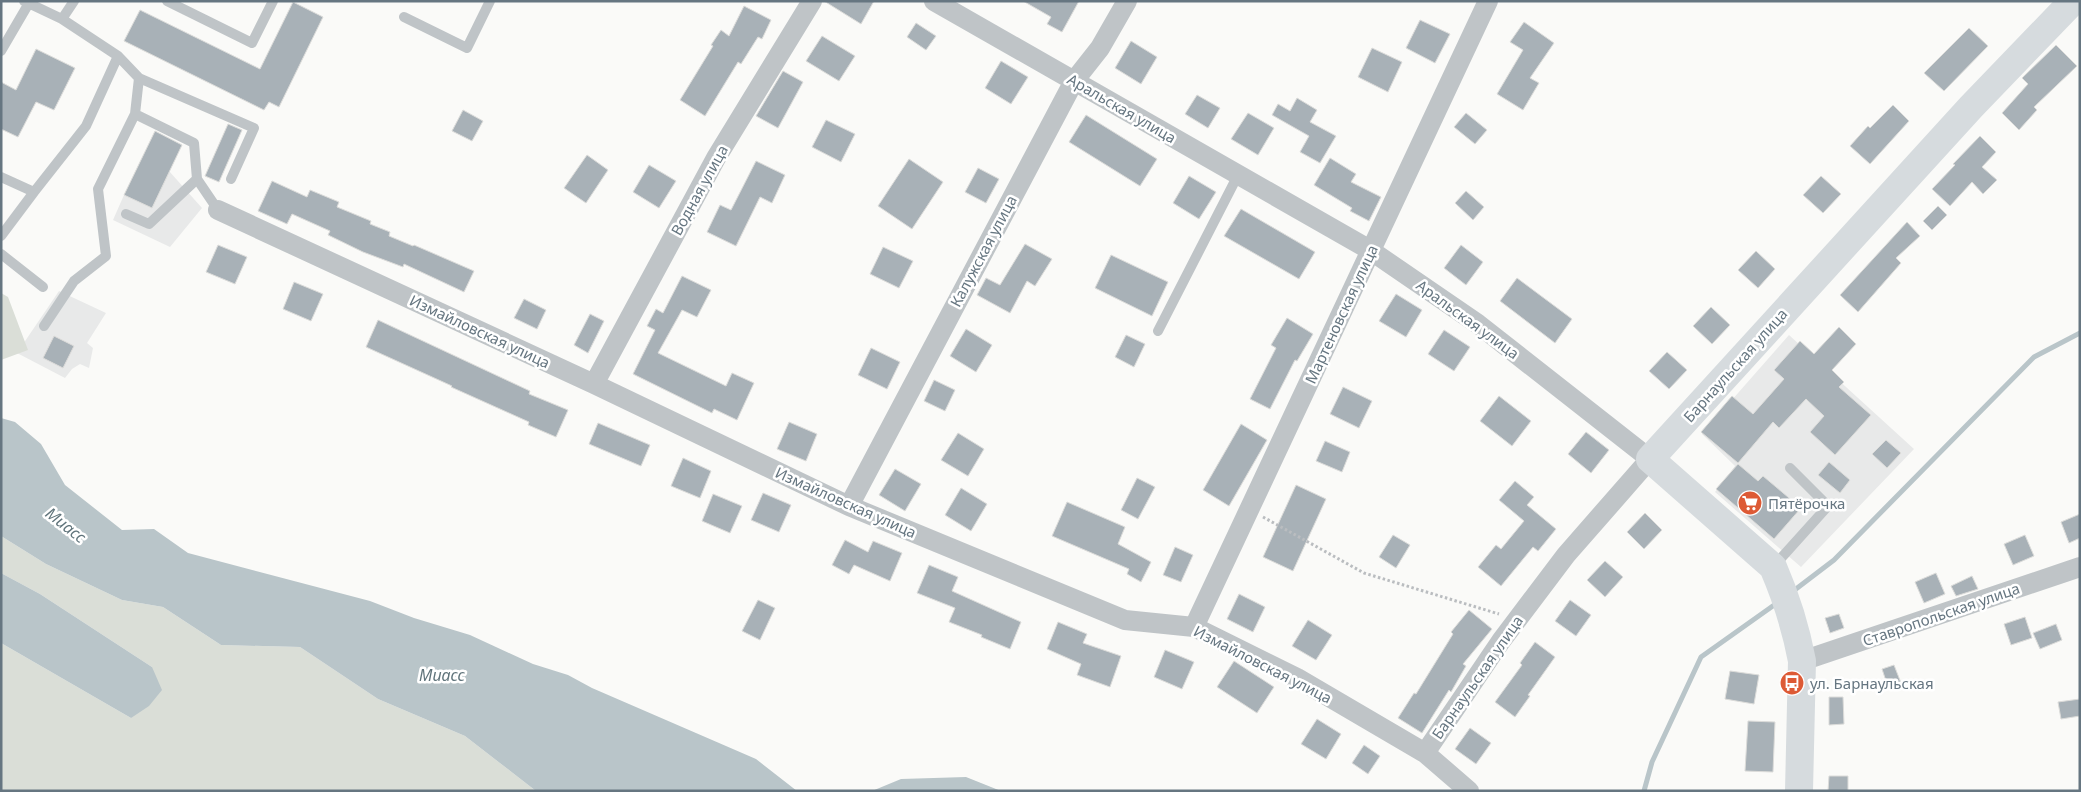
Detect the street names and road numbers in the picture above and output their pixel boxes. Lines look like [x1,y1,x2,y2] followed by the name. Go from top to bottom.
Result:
[1064,69,1180,147] street label: Аральская улица
[666,141,732,239] street label: Водная улица
[945,192,1021,310] street label: Калужская улица
[1300,241,1382,387] street label: Мартеновская улица
[1413,275,1523,363] street label: Аральская улица
[407,290,553,372] street label: Измайловская улица
[1679,304,1791,426] street label: Барнаульская улица
[772,462,920,542] street label: Измайловская улица
[1860,578,2022,650] street label: Ставропольская улица
[1427,611,1527,743] street label: Барнаульская улица
[1191,620,1335,708] street label: Измайловская улица

